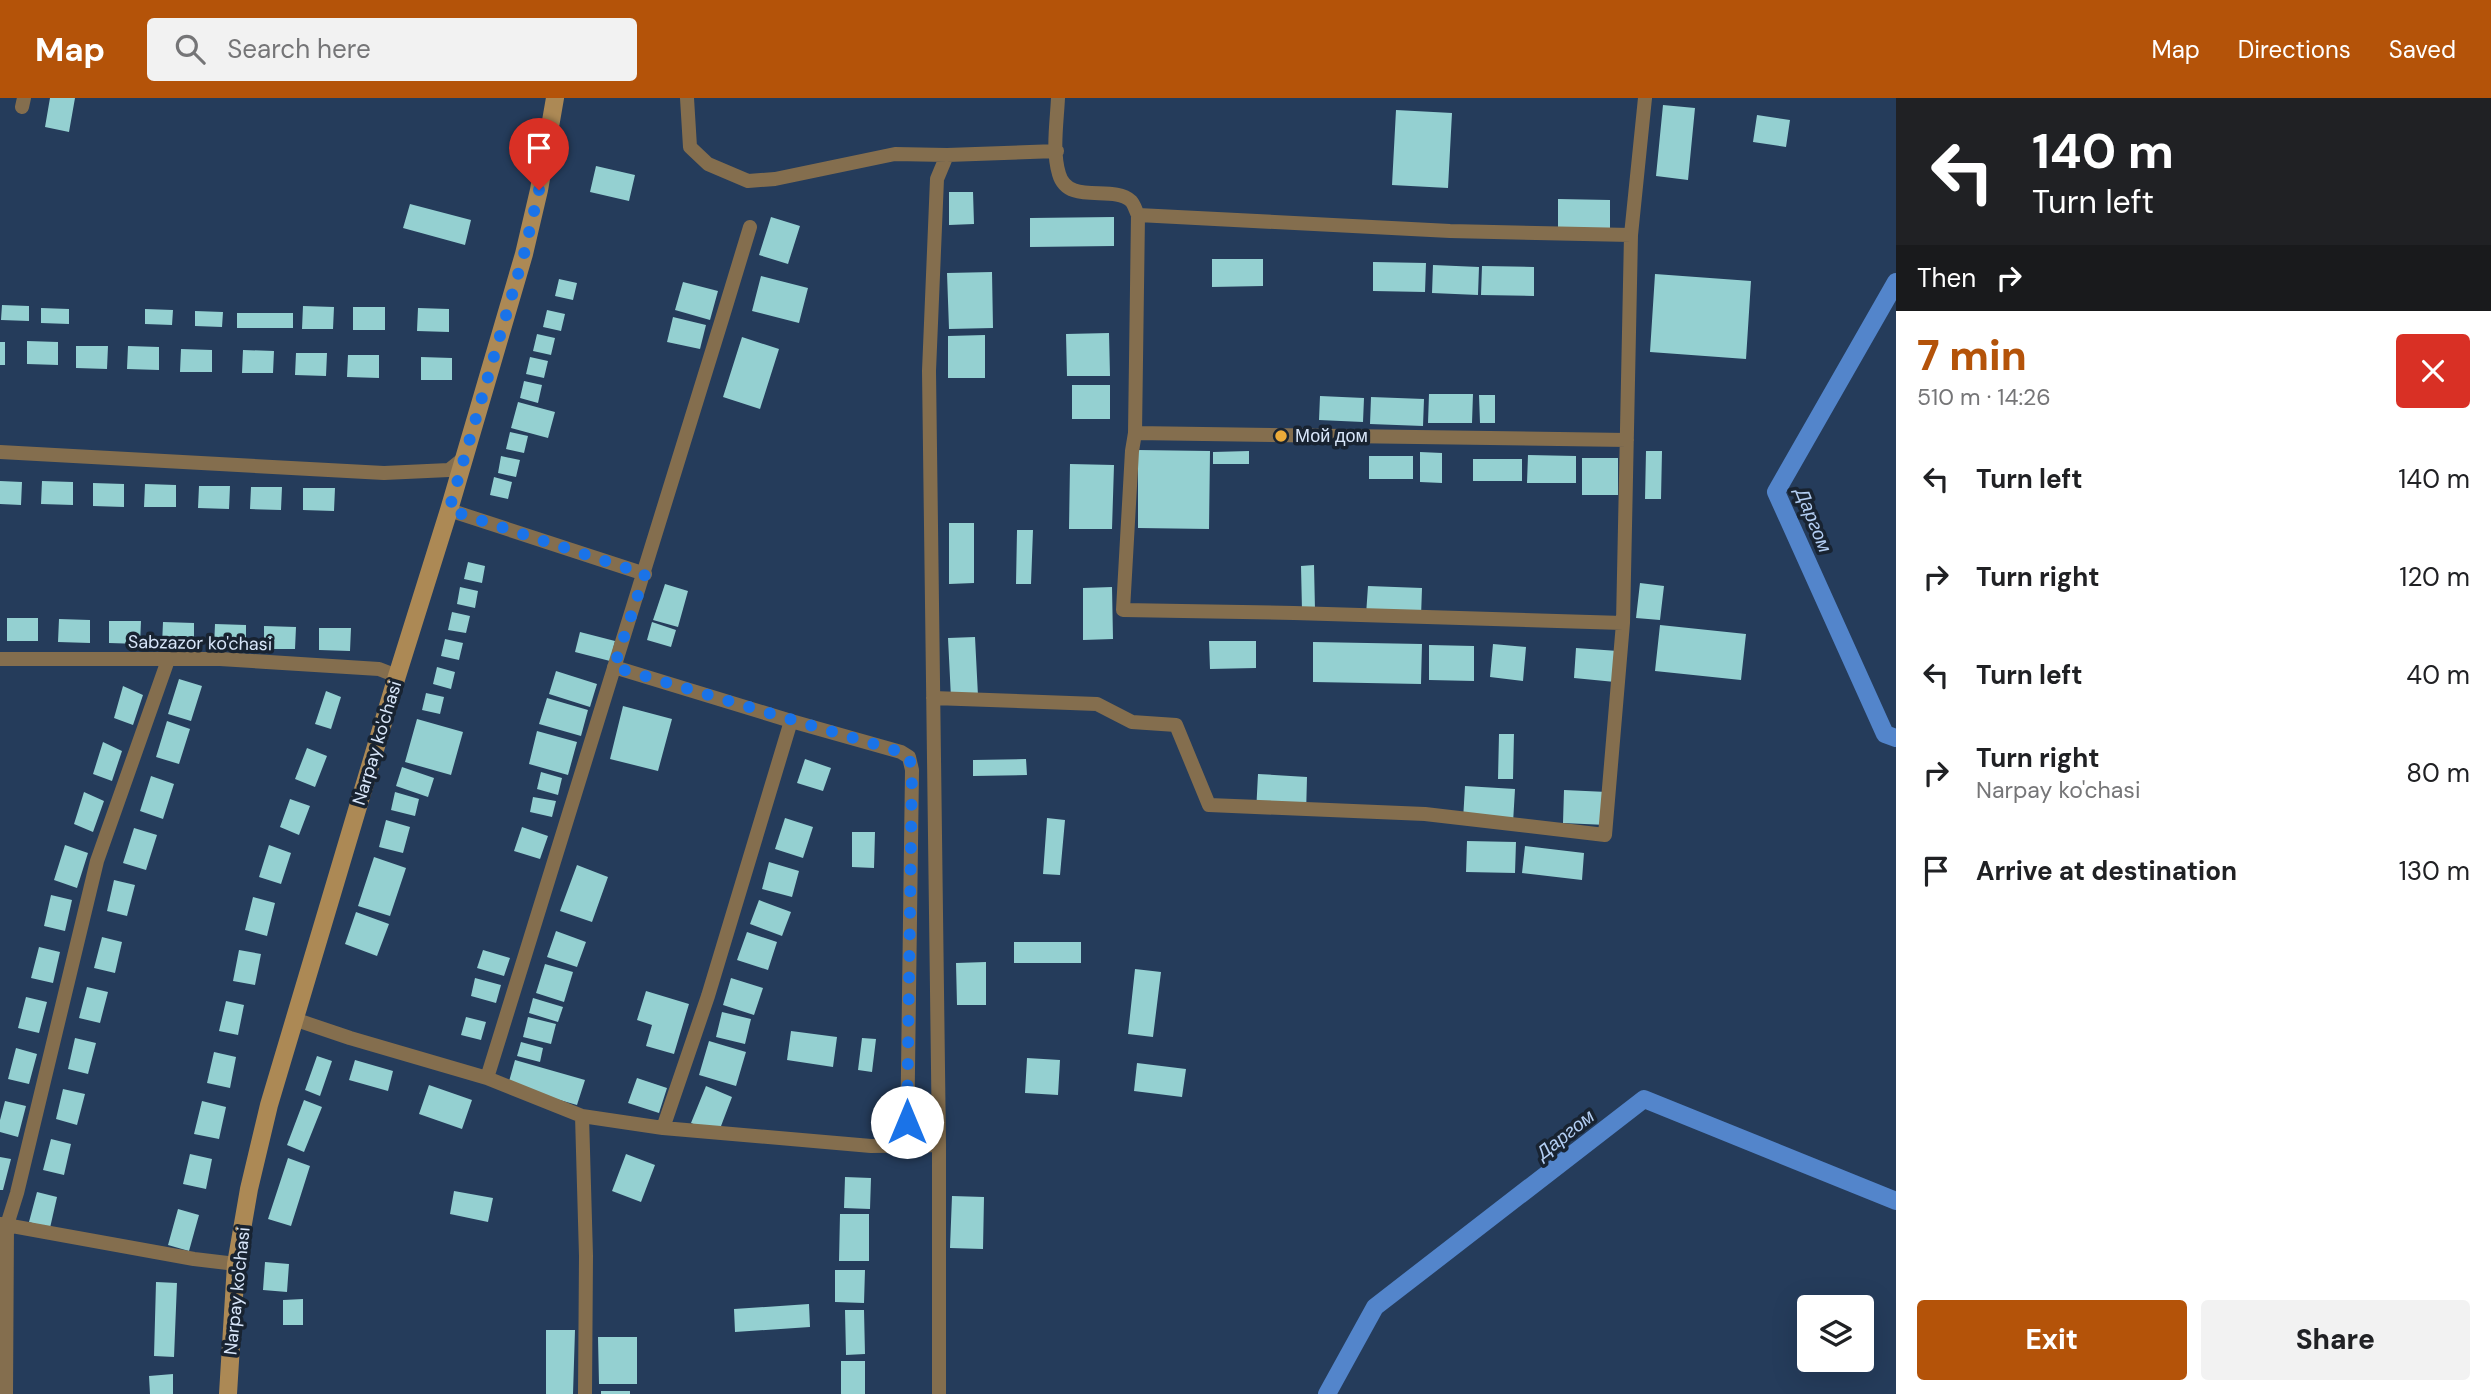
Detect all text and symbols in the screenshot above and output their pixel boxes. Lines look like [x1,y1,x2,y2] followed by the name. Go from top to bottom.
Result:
[147,18,637,81] search box
[35,28,105,71] text: Map
[171,30,209,68] icon: search
[227,32,371,66] text: Search here
[2152,34,2200,65] text: Map
[2238,34,2351,65] text: Directions
[2389,34,2456,65] text: Saved
[509,118,569,190] pin
[2032,119,2174,183] text: 140 m
[1917,126,2008,217] icon: left
[520,129,558,167] icon: arrive
[2032,181,2154,223] text: Turn left
[1990,259,2028,297] icon: right
[1917,261,1976,295] text: Then
[1917,328,2027,383] text: 7 min
[2396,334,2470,408] button: close
[1917,382,2051,412] text: 510 m · 14:26
[1295,424,1368,448] place label: Мой дом
[1273,428,1289,444] marker: Мой дом
[1917,460,1955,498] icon: left
[1976,462,2083,496] text: Turn left
[2398,462,2470,496] text: 140 m
[1789,482,1838,556] water label: Даргом
[1917,558,1955,596] icon: right
[1976,560,2100,594] text: Turn right
[2399,560,2470,594] text: 120 m
[128,630,272,656] street label: Sabzazor ko'chasi
[1917,656,1955,694] icon: left
[1976,658,2083,692] text: Turn left
[2406,658,2470,692] text: 40 m
[347,678,407,808] street label: Narpay ko'chasi
[1976,741,2100,775] text: Turn right
[1917,754,1955,792] icon: right
[2406,756,2470,790] text: 80 m
[1976,775,2140,805] text: Narpay ko'chasi
[1917,852,1955,890] icon: arrive
[1976,854,2237,888] text: Arrive at destination
[2399,854,2470,888] text: 130 m
[870,1085,944,1159] position arrow
[1530,1104,1600,1166] water label: Даргом
[218,1226,256,1356] street label: Narpay ko'chasi
[1797,1295,1874,1372] map controls
[1797,1295,1874,1372] button: layers
[1917,1300,2187,1380] button: Exit
[2201,1300,2470,1380] button: Share

